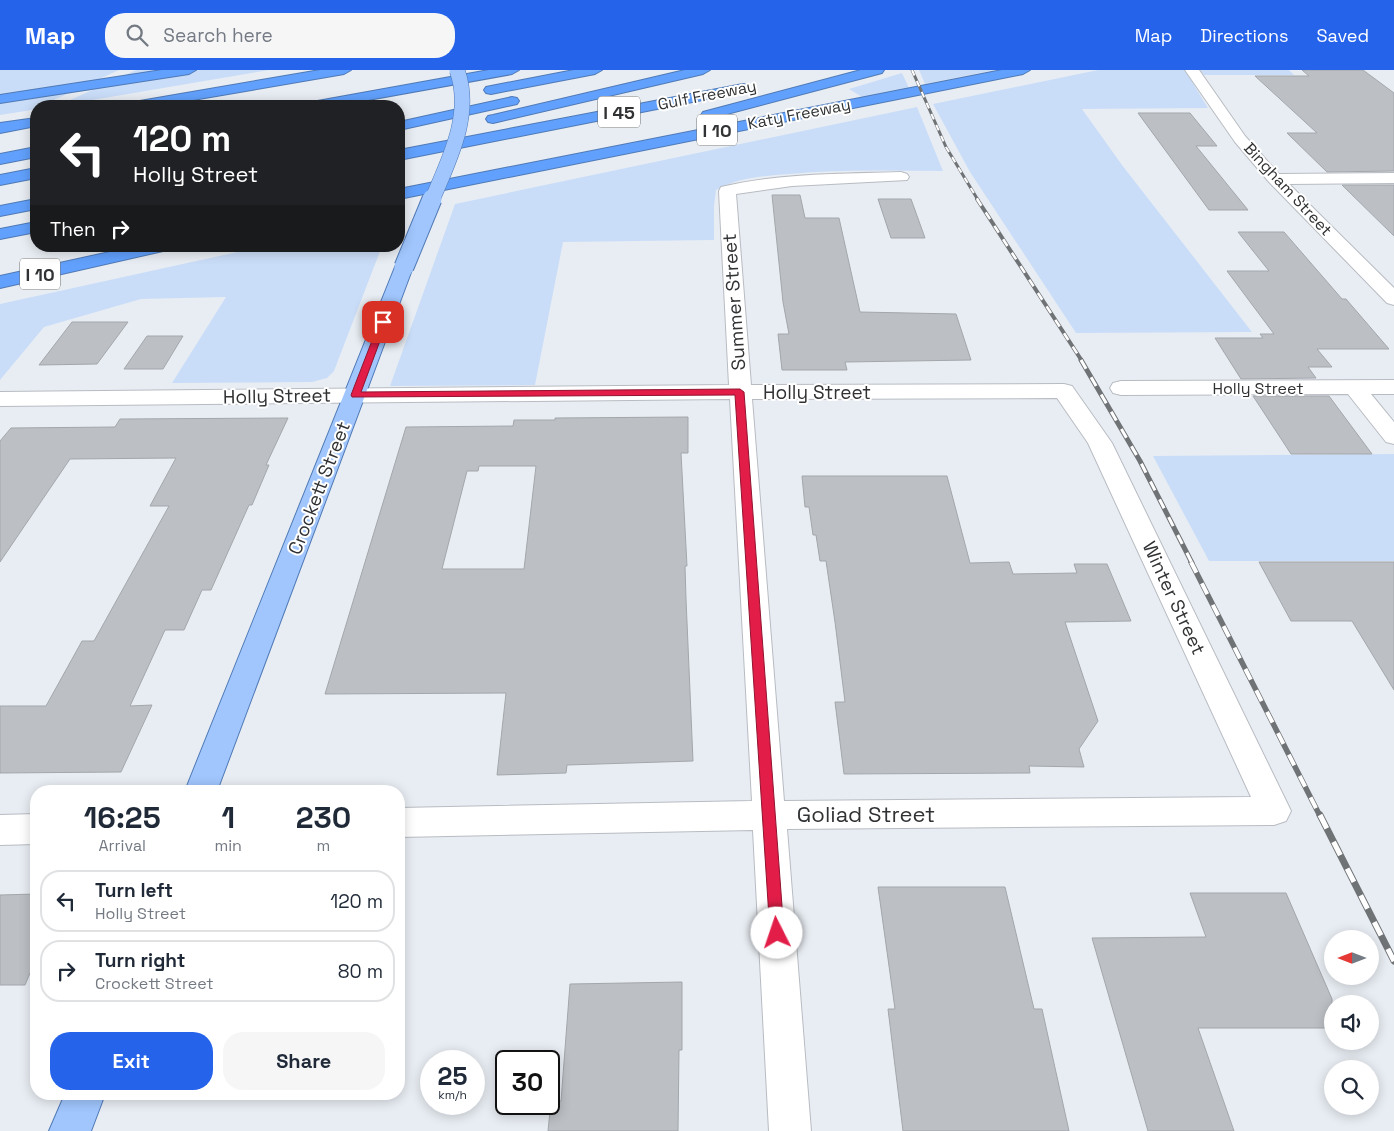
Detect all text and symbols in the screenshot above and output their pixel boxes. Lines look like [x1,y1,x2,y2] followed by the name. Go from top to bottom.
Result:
[105,13,455,58] search box
[25,20,75,51] text: Map
[123,21,151,49] icon: search
[163,23,273,48] text: Search here
[1135,24,1172,47] text: Map
[1200,24,1289,47] text: Directions
[1317,24,1369,47] text: Saved
[656,75,758,115] street label: Gulf Freeway
[746,94,852,134] street label: Katy Freeway
[598,97,640,128] road number: I 45
[697,114,737,146] road number: I 10
[133,117,231,161] text: 120 m
[50,120,115,185] icon: left
[1239,138,1337,240] street label: Bingham Street
[133,160,258,188] text: Holly Street
[106,215,134,243] icon: right
[50,217,96,242] text: Then
[717,233,751,371] street label: Summer Street
[20,258,60,290] road number: I 10
[362,301,404,343] pin
[369,308,397,336] icon: arrive
[1212,378,1304,399] street label: Holly Street
[763,380,871,405] street label: Holly Street
[223,383,331,409] street label: Holly Street
[282,418,356,558] street label: Crockett Street
[1137,537,1211,659] street label: Winter Street
[84,798,161,837] text: 16:25
[221,798,235,837] text: 1
[296,798,351,837] text: 230
[797,800,935,828] street label: Goliad Street
[98,835,146,856] text: Arrival
[214,835,242,856] text: min
[317,835,330,856] text: m
[95,878,173,903] text: Turn left
[52,887,80,915] icon: left
[330,889,383,914] text: 120 m
[95,903,186,924] text: Holly Street
[750,906,802,958] position arrow
[1324,930,1379,985] north arrow
[1324,930,1379,1115] map controls
[95,948,185,973] text: Turn right
[52,957,80,985] icon: right
[338,959,383,984] text: 80 m
[95,973,214,994] text: Crockett Street
[1324,995,1379,1050] button: sound
[50,1032,213,1090] button: Exit
[223,1032,385,1090] button: Share
[495,1050,560,1115] speed limit sign: 30
[438,1060,467,1092] text: 25
[1324,1060,1379,1115] button: search
[438,1087,467,1103] text: km/h

